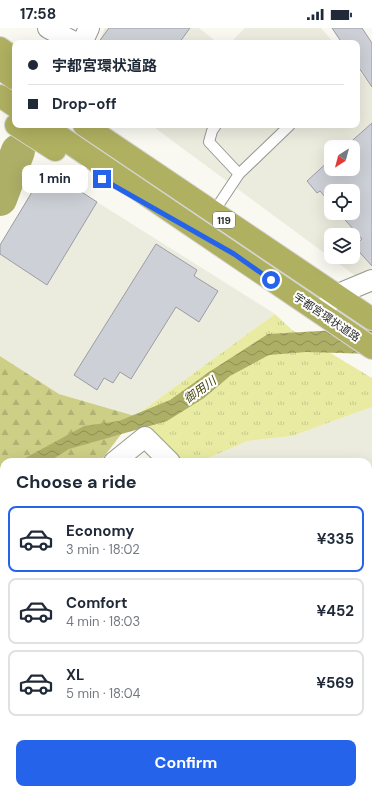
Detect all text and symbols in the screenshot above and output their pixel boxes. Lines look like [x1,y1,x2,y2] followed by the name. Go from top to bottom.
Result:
[20,4,56,24] text: 17:58
[52,56,157,76] text: 宇都宮環状道路
[52,94,117,114] text: Drop-off
[324,140,360,176] north arrow
[324,140,360,264] map controls
[22,165,88,193] callout: 1 min
[39,170,71,187] text: 1 min
[93,170,111,188] route end
[324,184,360,220] button: locate
[213,212,235,228] road number: 119
[324,228,360,264] button: layers
[262,271,280,289] route start
[291,290,363,344] street label: 宇都宮環状道路
[181,372,221,407] water label: 御用川
[16,470,137,494] text: Choose a ride
[18,521,54,557] icon: car
[66,521,134,541] text: Economy
[317,529,354,549] text: ¥335
[66,541,140,558] text: 3 min · 18:02
[18,593,54,629] icon: car
[66,593,127,613] text: Comfort
[317,601,354,621] text: ¥452
[66,613,140,630] text: 4 min · 18:03
[18,665,54,701] icon: car
[66,665,84,685] text: XL
[316,673,354,693] text: ¥569
[66,685,140,702] text: 5 min · 18:04
[16,740,356,786] button: Confirm

